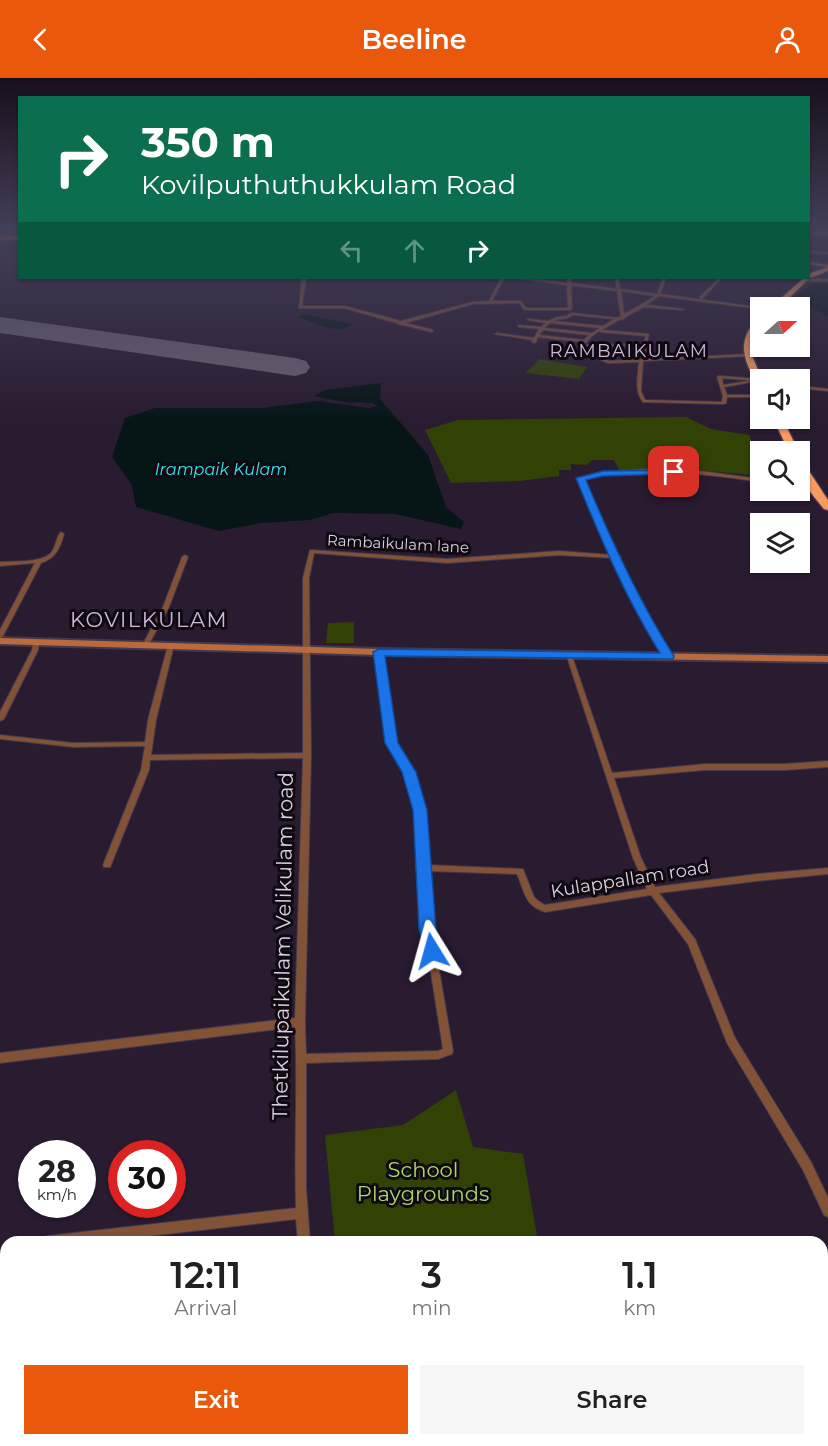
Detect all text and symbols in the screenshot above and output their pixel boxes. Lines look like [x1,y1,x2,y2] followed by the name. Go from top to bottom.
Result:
[24,23,57,56] icon: back
[361,23,467,56] text: Beeline
[771,23,804,56] icon: person
[141,116,275,168] text: 350 m
[42,120,120,198] icon: right
[141,168,516,201] text: Kovilputhuthukkulam Road
[335,234,368,267] icon: left
[398,234,431,267] icon: ahead
[461,234,494,267] icon: right
[750,297,810,357] north arrow
[750,297,810,573] map controls
[549,340,709,362] district label: RAMBAIKULAM
[750,369,810,429] button: sound
[750,441,810,501] button: search
[648,446,699,497] pin
[657,455,690,488] icon: arrive
[155,460,287,479] water label: Irampaik Kulam
[750,513,810,573] button: layers
[326,530,470,557] street label: Rambaikulam lane
[70,607,228,632] district label: KOVILKULAM
[267,772,298,1120] street label: Thetkilupaikulam Velikulam road
[549,856,711,902] street label: Kulappallam road
[400,919,464,983] position arrow
[108,1140,186,1218] speed limit sign: 30
[38,1153,76,1190] text: 28
[357,1157,489,1206] park label: School Playgrounds
[37,1185,77,1204] text: km/h
[170,1253,241,1297] text: 12:11
[421,1253,442,1297] text: 3
[622,1253,658,1297] text: 1.1
[174,1296,237,1320] text: Arrival
[412,1296,452,1320] text: min
[623,1296,656,1320] text: km
[24,1365,408,1434] button: Exit
[420,1365,804,1434] button: Share

